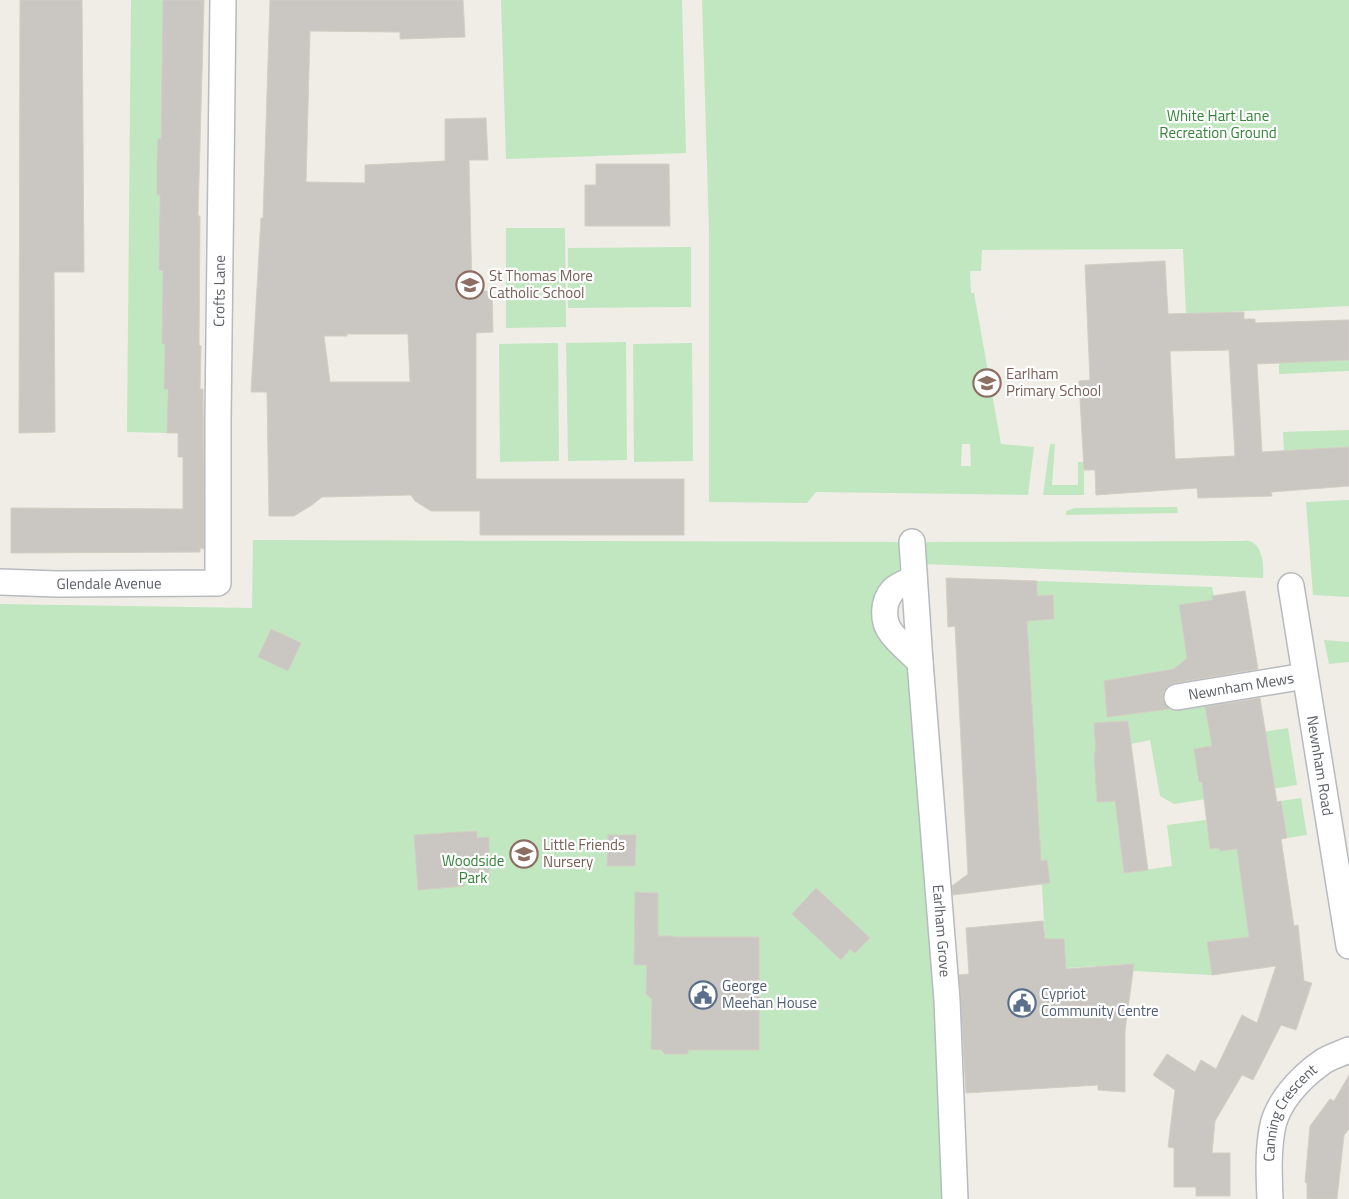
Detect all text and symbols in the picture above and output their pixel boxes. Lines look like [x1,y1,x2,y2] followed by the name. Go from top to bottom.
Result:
[1159,104,1277,144] park label: White Hart Lane Recreation Ground
[207,255,231,327] street label: Crofts Lane
[489,264,593,304] place label: St Thomas More Catholic School
[455,270,485,300] school or university icon: St Thomas More Catholic School
[1006,362,1101,402] place label: Earlham Primary School
[972,368,1002,398] school or university icon: Earlham Primary School
[56,571,162,595] street label: Glendale Avenue
[1186,666,1296,706] street label: Newnham Mews
[1301,714,1340,817] street label: Newnham Road
[543,833,625,873] place label: Little Friends Nursery
[509,839,539,869] school or university icon: Little Friends Nursery
[442,849,504,889] park label: Woodside Park
[927,884,957,978] street label: Earlham Grove
[722,974,817,1014] place label: George Meehan House
[688,980,718,1010] public building icon: George Meehan House
[1041,982,1159,1022] place label: Cypriot Community Centre
[1007,988,1037,1018] public building icon: Cypriot Community Centre
[1257,1058,1322,1162] street label: Canning Crescent

